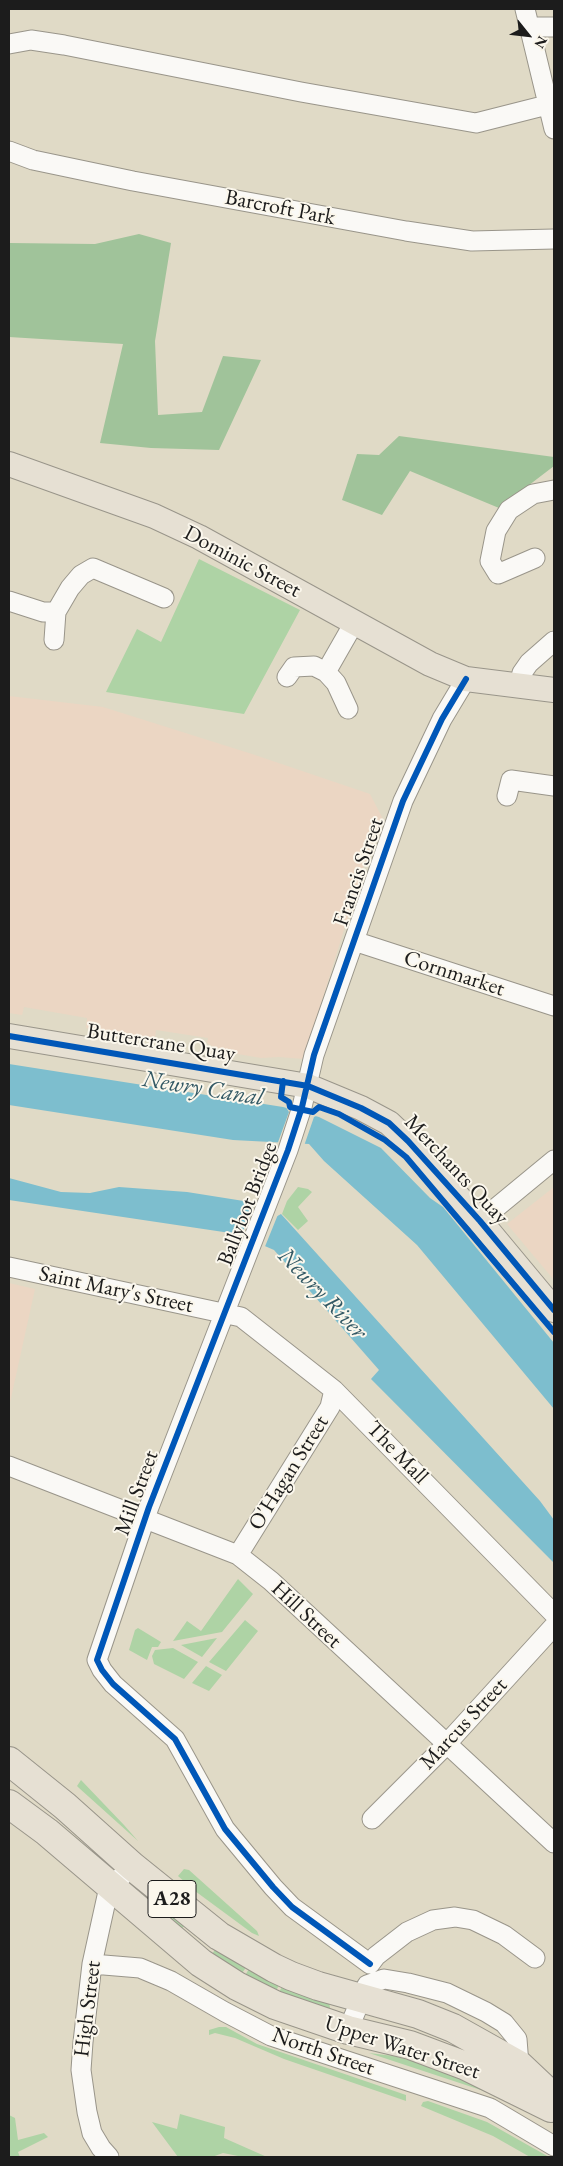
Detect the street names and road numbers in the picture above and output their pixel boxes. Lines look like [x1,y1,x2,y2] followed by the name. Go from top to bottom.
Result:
[223,184,337,232] street label: Barcroft Park
[179,520,305,604] street label: Dominic Street
[328,814,390,930] street label: Francis Street
[400,945,508,1003] street label: Cornmarket
[85,1018,237,1068] street label: Buttercrane Quay
[398,1109,514,1231] street label: Merchants Quay
[212,1138,284,1270] street label: Ballybot Bridge
[37,1261,195,1319] street label: Saint Mary's Street
[243,1411,335,1535] street label: O'Hagan Street
[360,1416,434,1490] street label: The Mall
[109,1447,165,1539] street label: Mill Street
[265,1576,347,1654] street label: Hill Street
[415,1673,513,1775] street label: Marcus Street
[148,1880,196,1918] road number: A28
[69,1959,107,2059] street label: High Street
[321,2010,483,2086] street label: Upper Water Street
[268,2022,378,2082] street label: North Street

